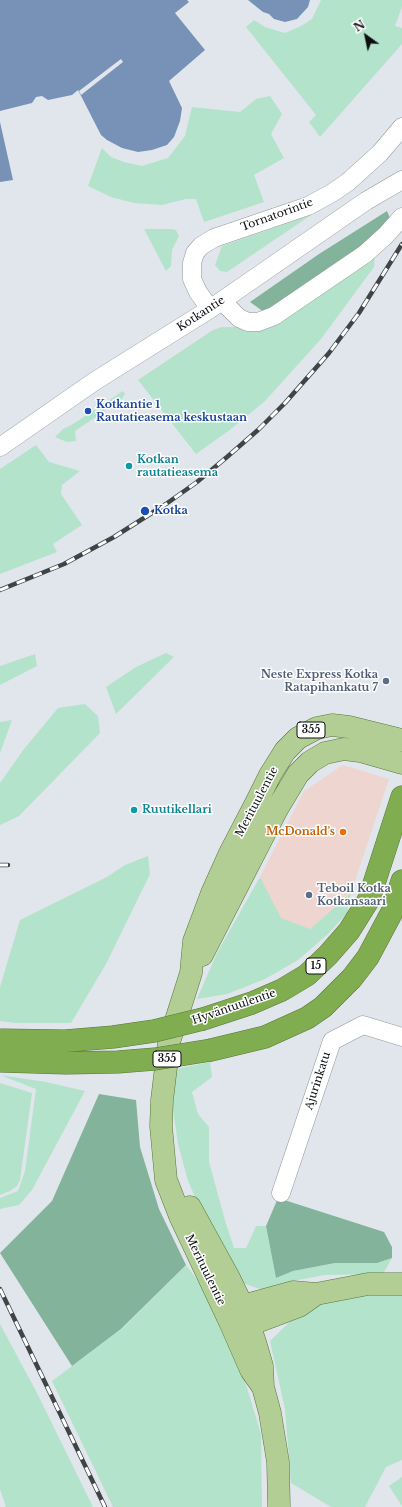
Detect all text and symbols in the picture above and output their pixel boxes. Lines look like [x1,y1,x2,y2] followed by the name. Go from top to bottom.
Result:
[346,16,386,56] north arrow
[351,17,368,35] text: N
[239,196,315,234] street label: Tornatorintie
[175,294,227,334] street label: Kotkantie
[96,398,247,424] place label: Kotkantie 1 Rautatieasema keskustaan
[83,406,93,416] marker: Kotkantie 1 Rautatieasema keskustaan
[137,453,218,479] place label: Kotkan rautatieasema
[124,461,134,471] marker: Kotkan rautatieasema
[154,504,188,518] place label: Kotka
[139,505,151,517] marker: Kotka
[261,668,378,694] place label: Neste Express Kotka Ratapihankatu 7
[381,676,391,686] marker: Neste Express Kotka Ratapihankatu 7
[297,722,325,738] road number: 355
[233,765,281,839] street label: Merituulentie
[142,803,212,817] place label: Ruutikellari
[129,805,139,815] marker: Ruutikellari
[266,825,335,839] place label: McDonald's
[338,827,348,837] marker: McDonald's
[317,882,391,908] place label: Teboil Kotka Kotkansaari
[304,890,314,900] marker: Teboil Kotka Kotkansaari
[306,958,326,974] road number: 15
[190,986,278,1028] street label: Hyväntuulentie
[302,1050,334,1112] street label: Ajurinkatu
[153,1051,181,1067] road number: 355
[182,1232,228,1308] street label: Merituulentie

